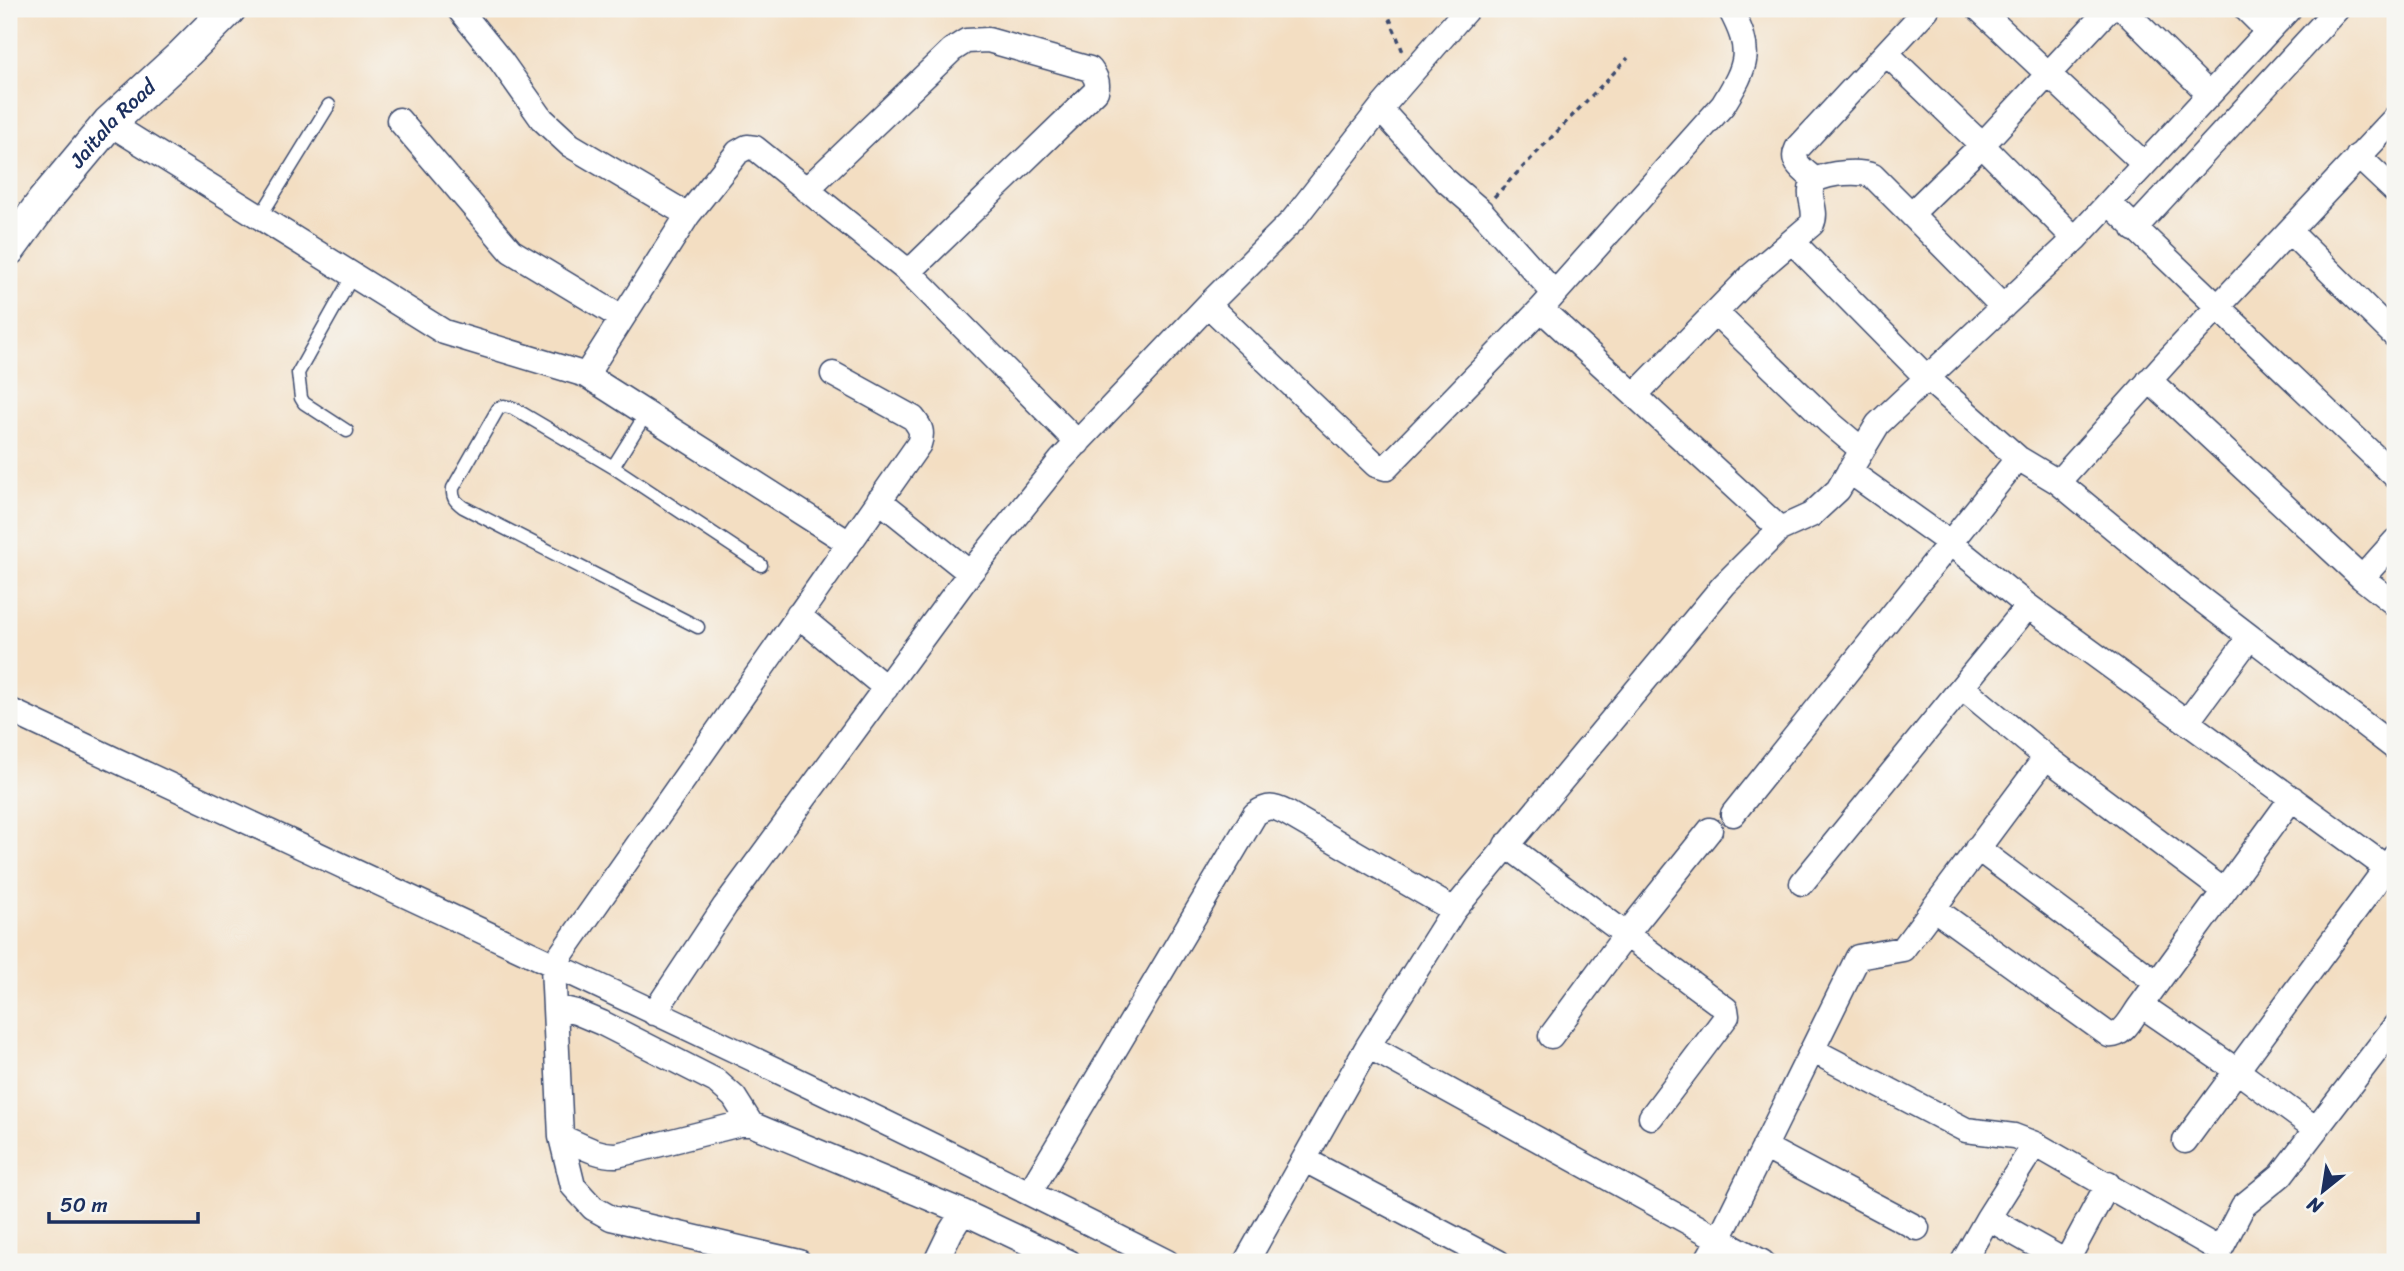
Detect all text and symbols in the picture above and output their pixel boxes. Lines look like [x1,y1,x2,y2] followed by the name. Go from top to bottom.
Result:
[59,68,166,178] street label: Jaitala Road
[2288,1156,2358,1226] north arrow
[49,1180,198,1224] scale bar
[60,1186,108,1224] text: 50 m
[2300,1187,2330,1223] text: N

